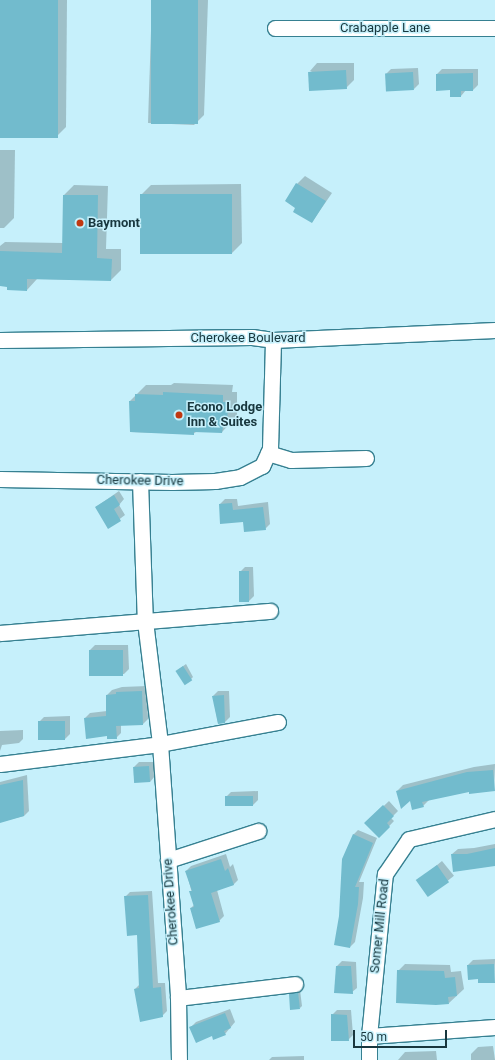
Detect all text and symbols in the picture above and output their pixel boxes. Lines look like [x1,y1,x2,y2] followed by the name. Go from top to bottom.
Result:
[340,20,430,36] street label: Crabapple Lane
[88,215,140,231] place label: Baymont
[75,218,85,228] marker: Baymont
[190,330,306,346] street label: Cherokee Boulevard
[187,400,262,431] place label: Econo Lodge Inn & Suites
[174,410,184,420] marker: Econo Lodge Inn & Suites
[96,472,184,490] street label: Cherokee Drive
[160,858,182,946] street label: Cherokee Drive
[367,878,393,974] street label: Somer Mill Road
[355,1022,449,1048] scale bar
[360,1030,387,1044] text: 50 m

